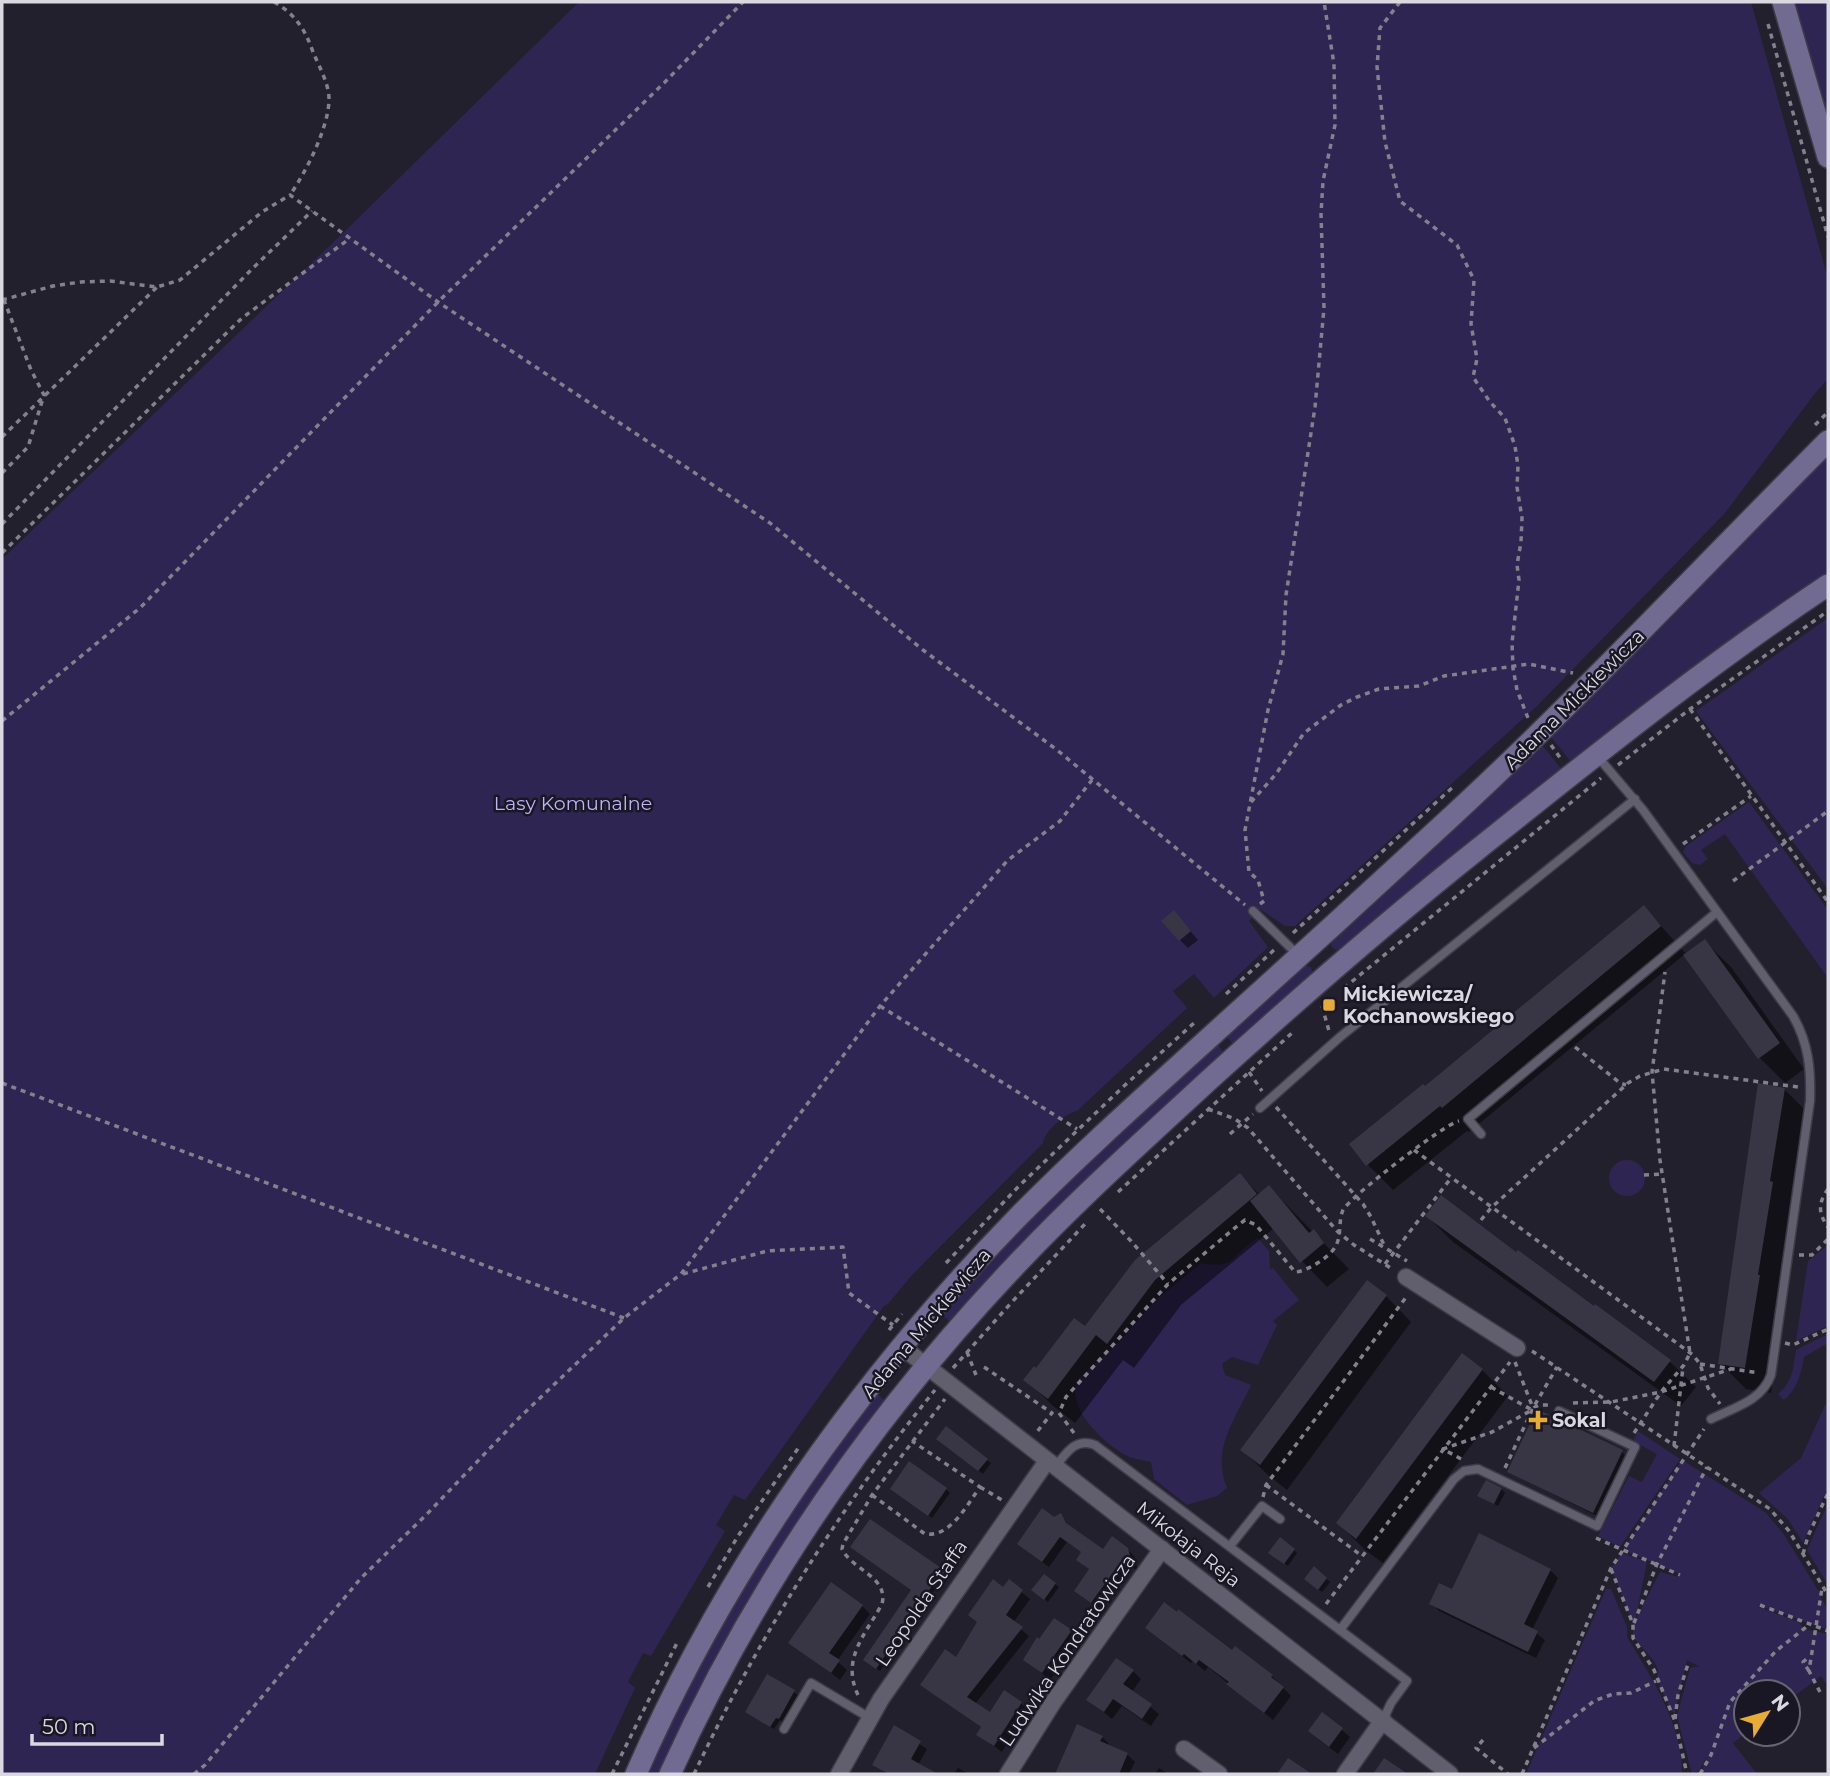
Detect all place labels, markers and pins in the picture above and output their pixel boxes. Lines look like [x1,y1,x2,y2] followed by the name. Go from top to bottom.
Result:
[1343,983,1514,1028] place label: Mickiewicza/ Kochanowskiego
[1321,997,1337,1013] marker: Mickiewicza/ Kochanowskiego
[1552,1409,1606,1432] place label: Sokal
[1530,1412,1546,1428] marker: Sokal

